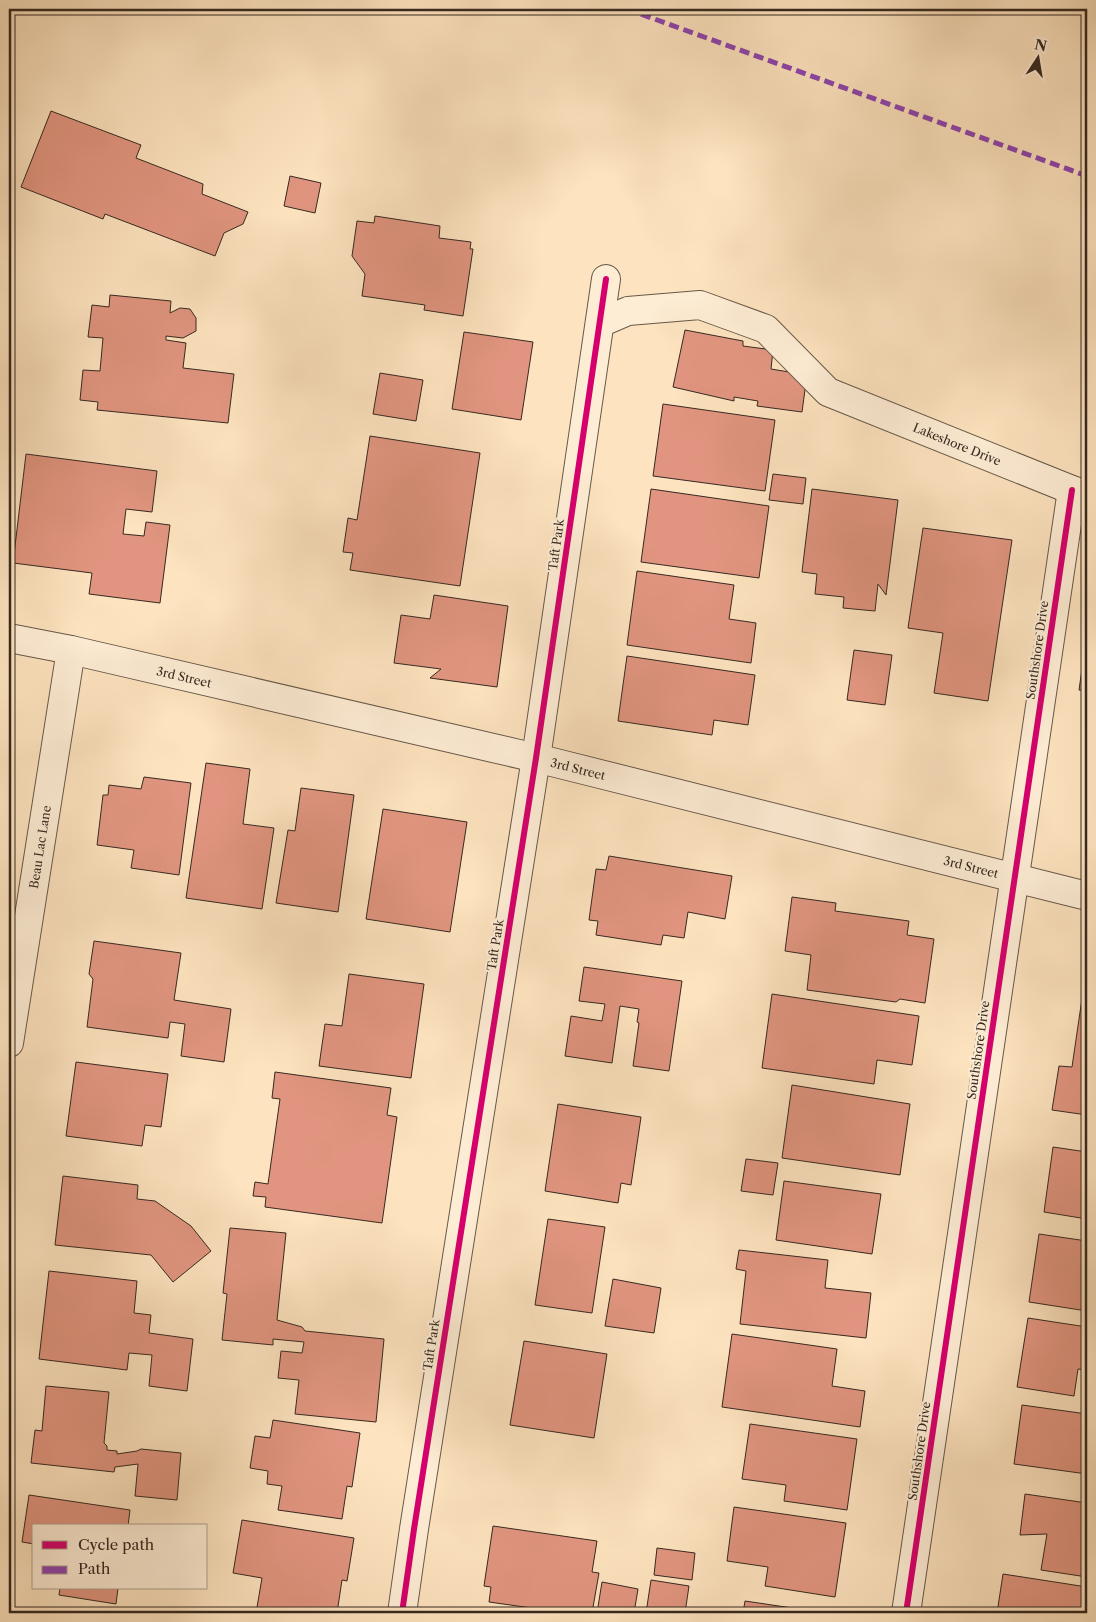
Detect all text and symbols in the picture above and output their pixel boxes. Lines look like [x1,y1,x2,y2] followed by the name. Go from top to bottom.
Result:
[1014,32,1064,82] north arrow
[1033,35,1049,55] text: N
[911,420,1003,469] street label: Lakeshore Drive
[545,517,567,572] street label: Taft Park
[1023,599,1051,700] street label: Southshore Drive
[155,663,214,691] street label: 3rd Street
[549,755,608,783] street label: 3rd Street
[26,804,54,890] street label: Beau Lac Lane
[942,853,1001,881] street label: 3rd Street
[484,917,507,972] street label: Taft Park
[964,999,992,1100] street label: Southshore Drive
[420,1317,443,1372] street label: Taft Park
[905,1400,933,1501] street label: Southshore Drive
[32,1524,208,1590] legend
[78,1535,155,1554] text: Cycle path
[78,1559,111,1578] text: Path

